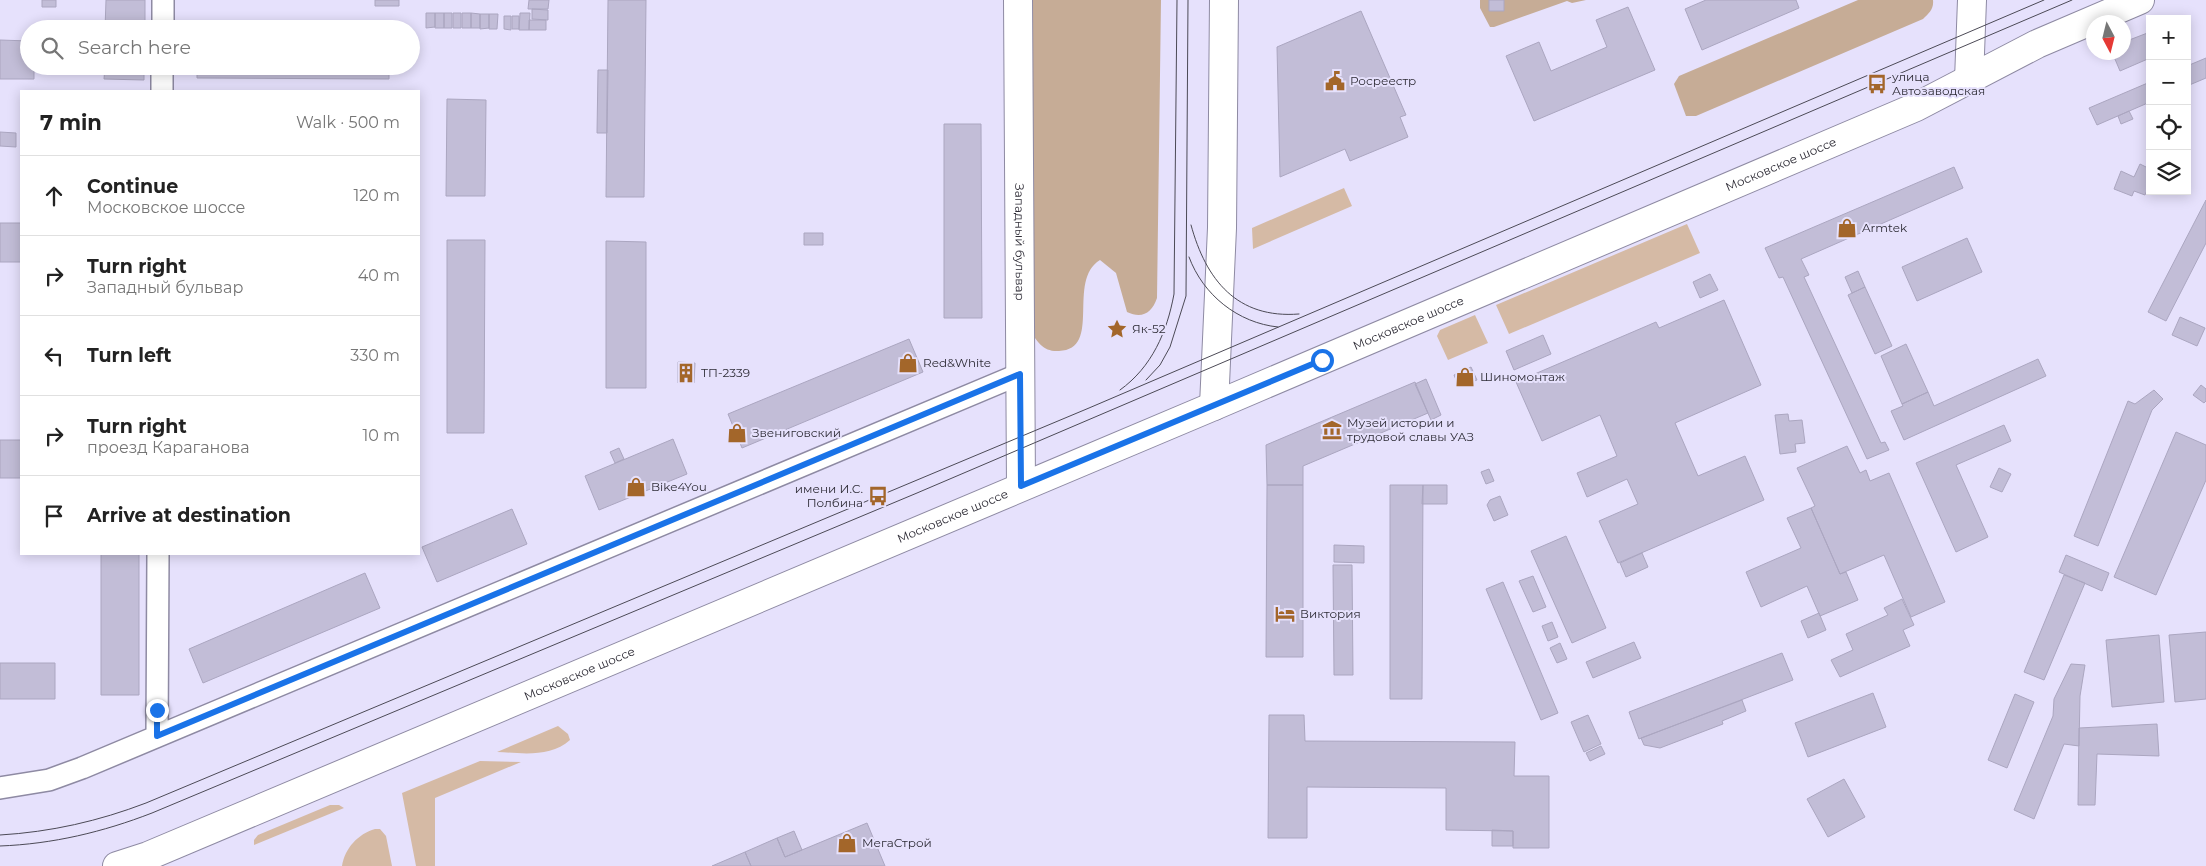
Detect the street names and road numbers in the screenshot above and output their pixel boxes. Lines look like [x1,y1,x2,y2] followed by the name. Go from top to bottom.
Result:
[1723,134,1839,194] street label: Московское шоссе
[1012,183,1028,301] street label: Западный бульвар
[1351,293,1466,353] street label: Московское шоссе
[895,486,1010,546] street label: Московское шоссе
[522,643,637,703] street label: Московское шоссе

